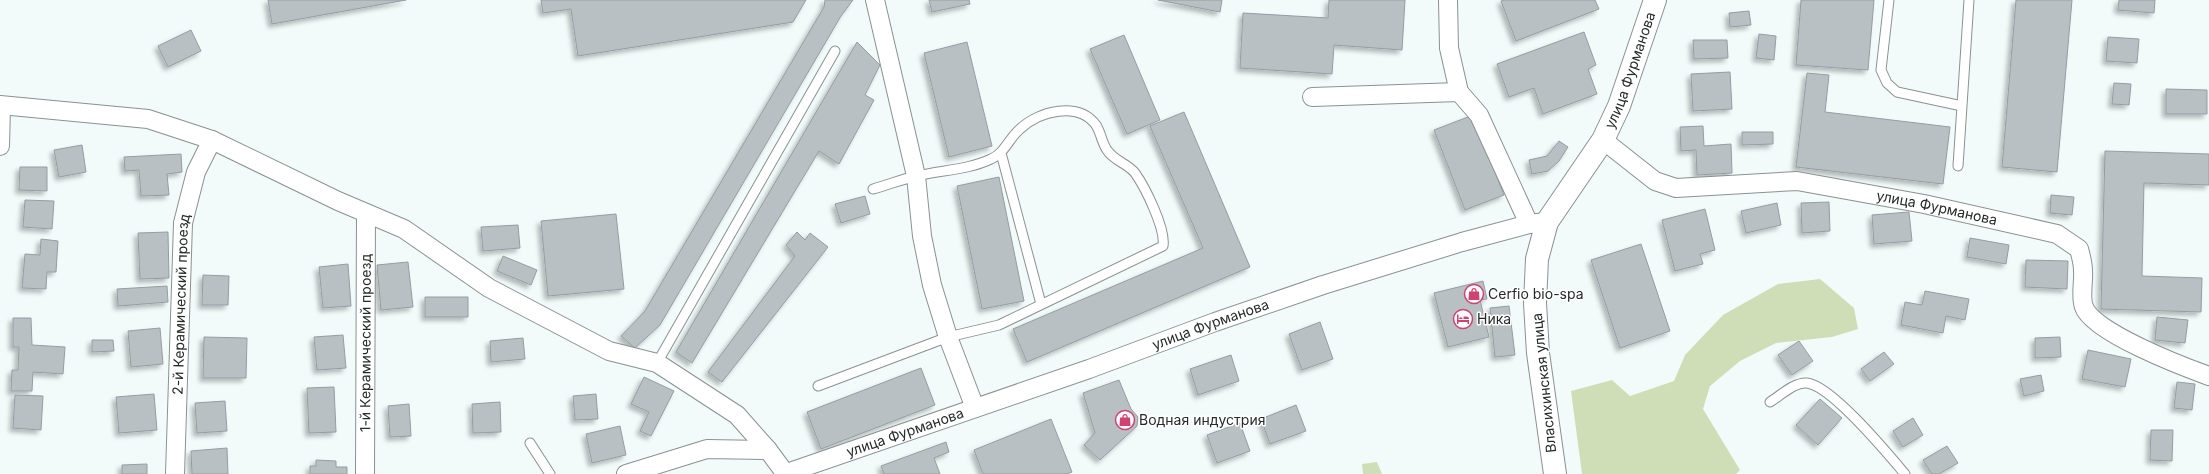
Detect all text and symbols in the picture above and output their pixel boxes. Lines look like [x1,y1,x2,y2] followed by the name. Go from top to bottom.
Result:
[1601,9,1658,131] street label: улица Фурманова
[1875,187,1999,228] street label: улица Фурманова
[169,211,193,395] street label: 2-й Керамический проезд
[356,253,374,432] street label: 1-й Керамический проезд
[1463,283,1485,305] shop icon: Cerfio bio-spa
[1488,285,1584,302] place label: Cerfio bio-spa
[1150,295,1271,353] street label: улица Фурманова
[1452,308,1474,330] hotel icon: Ника
[1477,310,1511,327] place label: Ника
[1528,312,1559,454] street label: Власихинская улица
[844,404,966,460] street label: улица Фурманова
[1114,409,1136,431] shop icon: Водная индустрия
[1139,411,1265,428] place label: Водная индустрия

